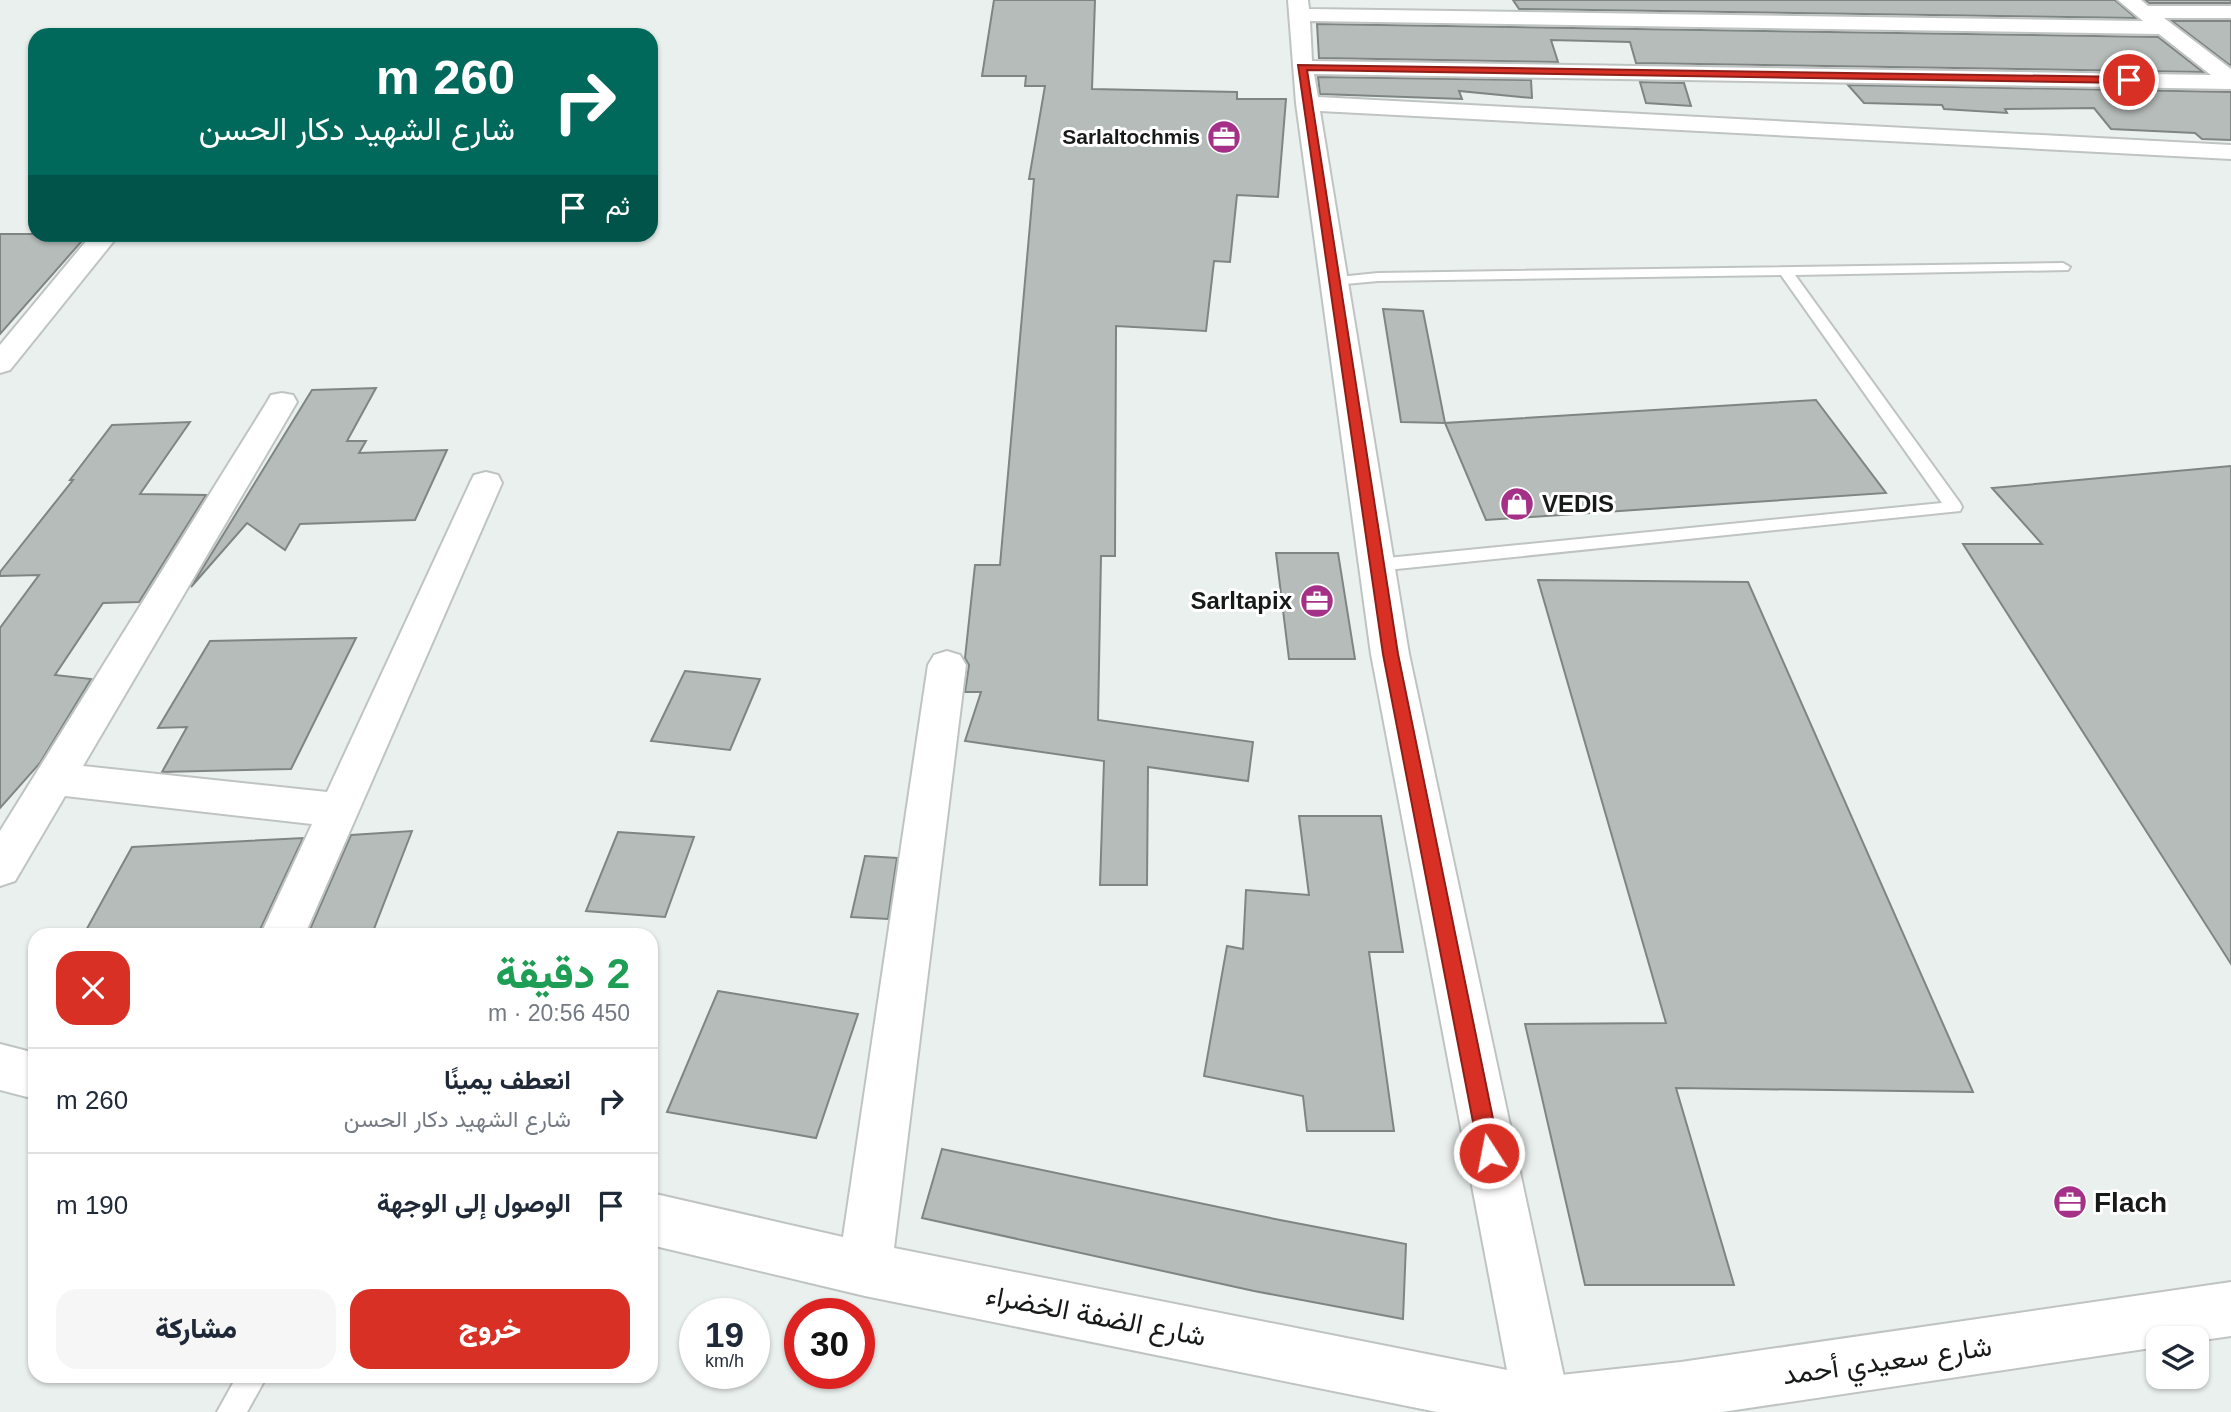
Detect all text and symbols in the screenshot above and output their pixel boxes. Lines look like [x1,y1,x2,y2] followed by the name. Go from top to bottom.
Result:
[376,50,515,104] text: 260 m
[2099,50,2159,110] pin
[539,56,630,147] icon: right
[2110,61,2148,99] icon: arrive
[199,111,515,147] text: شارع الشهيد دكار الحسن
[1205,118,1243,156] office icon: Sarlaltochmis
[1062,125,1200,148] place label: Sarlaltochmis
[554,189,592,227] icon: arrive
[606,191,630,221] text: ثم
[1498,485,1536,523] shop icon: VEDIS
[1542,490,1614,517] place label: VEDIS
[1298,582,1336,620] office icon: Sarltapix
[1191,587,1293,614] place label: Sarltapix
[496,950,630,997] text: 2 دقيقة
[56,951,130,1025] button: close
[488,1000,630,1026] text: 450 m · 20:56
[444,1065,571,1095] text: انعطف يمينًا
[592,1082,630,1120] icon: right
[56,1085,128,1115] text: 260 m
[344,1106,571,1132] text: شارع الشهيد دكار الحسن
[1452,1116,1526,1190] position arrow
[2051,1183,2089,1221] office icon: Flach
[592,1187,630,1225] icon: arrive
[2094,1187,2167,1218] place label: Flach
[377,1188,571,1218] text: الوصول إلى الوجهة
[56,1190,128,1220] text: 190 m
[983,1279,1209,1355] street label: شارع الضفة الخضراء
[56,1289,336,1369] button: مشاركة
[350,1289,630,1369] button: خروج
[784,1298,875,1389] speed limit sign: 30
[705,1315,744,1354] text: 19
[2146,1326,2209,1389] map controls
[2146,1326,2209,1389] button: layers
[1780,1330,1995,1397] street label: شارع سعيدي أحمد
[705,1351,744,1371] text: km/h

